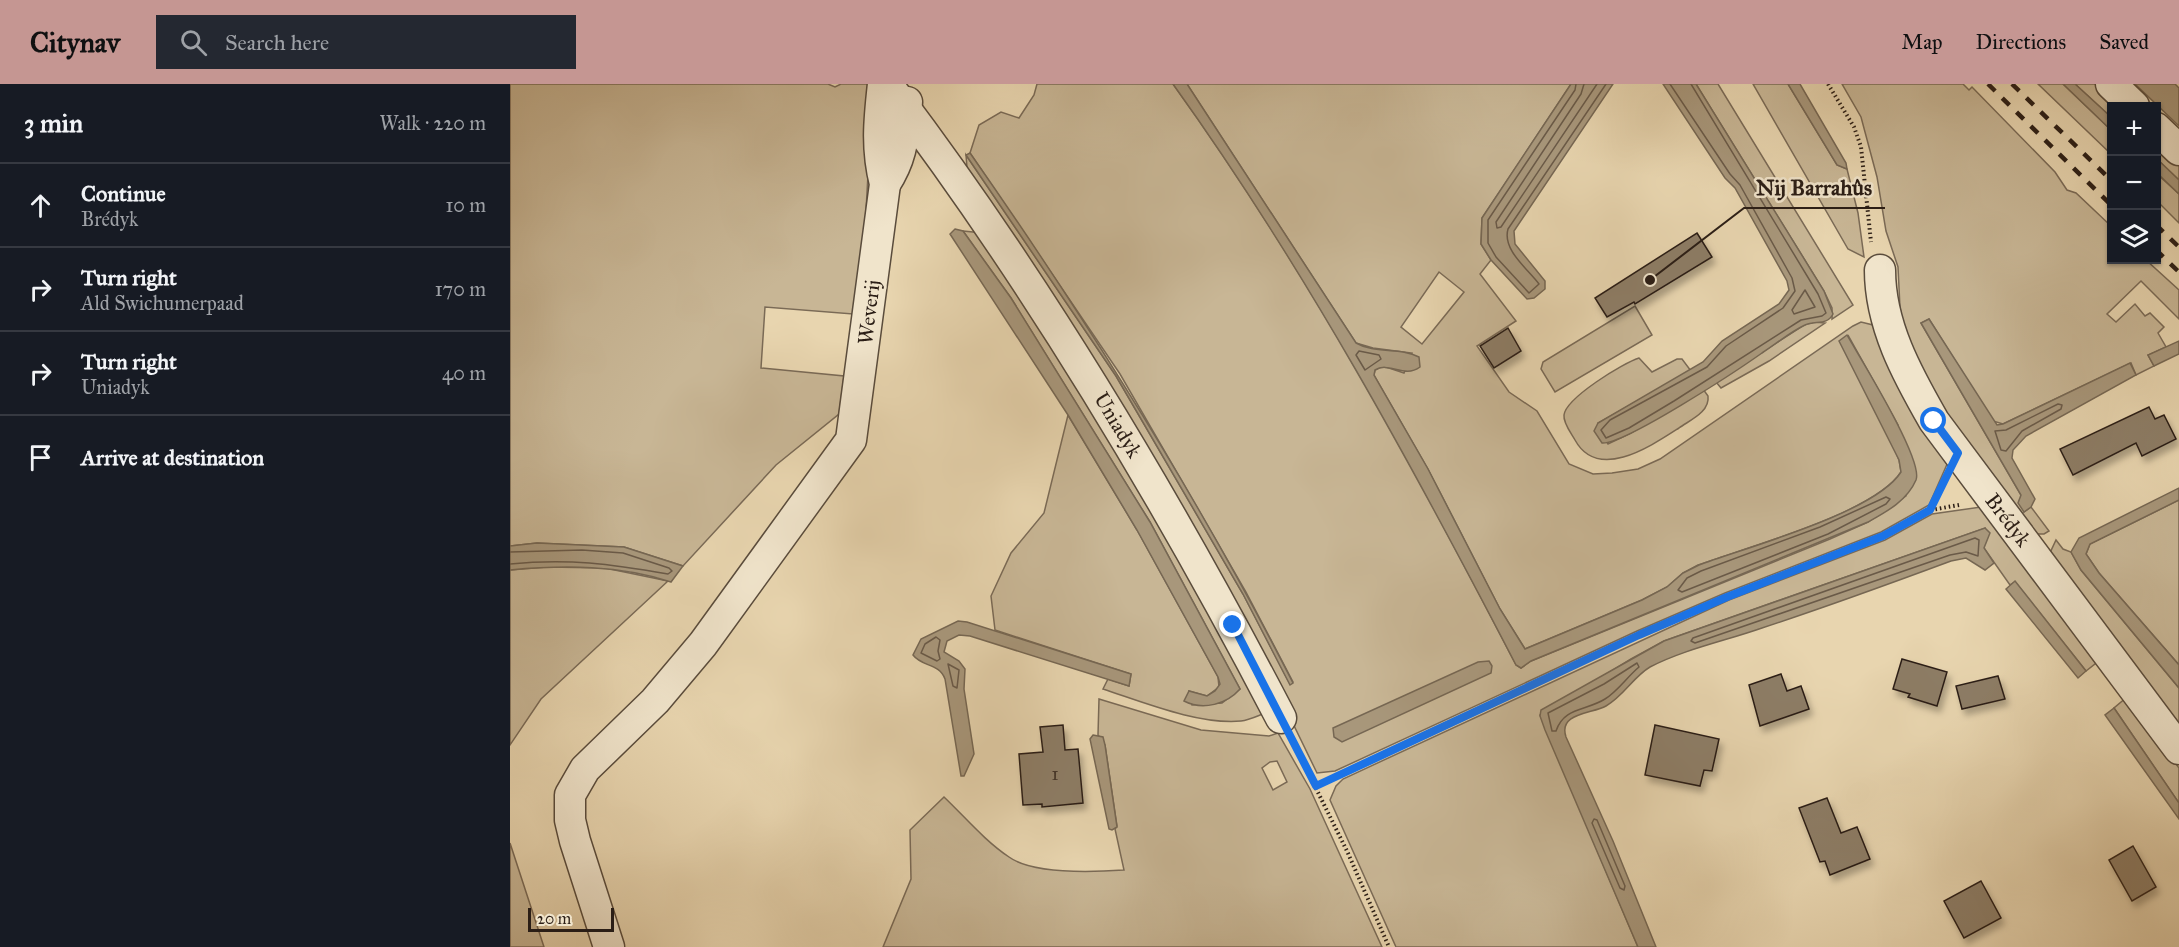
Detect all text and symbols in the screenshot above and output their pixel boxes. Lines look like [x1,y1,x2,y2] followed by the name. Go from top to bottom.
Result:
[156,15,576,69] search box
[30,25,120,60] text: Citynav
[177,26,210,59] icon: search
[225,29,329,56] text: Search here
[1902,29,1943,55] text: Map
[1976,29,2066,55] text: Directions
[2099,29,2149,55] text: Saved
[2107,102,2161,264] map controls
[2107,102,2161,156] button: +
[24,107,83,139] text: 3 min
[379,111,486,135] text: Walk · 220 m
[2107,156,2161,210] button: −
[1744,168,1885,208] callout: Nij Barrahûs
[1756,174,1872,201] text: Nij Barrahûs
[81,180,166,207] text: Continue
[24,189,57,222] icon: ahead
[445,193,486,217] text: 10 m
[81,207,138,231] text: Brédyk
[2107,210,2161,264] button: layers
[81,264,177,291] text: Turn right
[24,273,57,306] icon: right
[435,277,486,301] text: 170 m
[852,278,886,346] street label: Weverij
[81,291,244,315] text: Ald Swichumerpaad
[81,348,177,375] text: Turn right
[24,357,57,390] icon: right
[442,361,486,385] text: 40 m
[81,375,150,399] text: Uniadyk
[1088,387,1148,463] street label: Uniadyk
[1920,407,1946,433] route start
[24,441,57,474] icon: arrive
[81,444,264,471] text: Arrive at destination
[1980,488,2037,552] street label: Brédyk
[1219,611,1245,637] route end
[1051,763,1059,785] house number: 1
[528,905,614,932] scale bar
[537,909,571,928] text: 20 m

